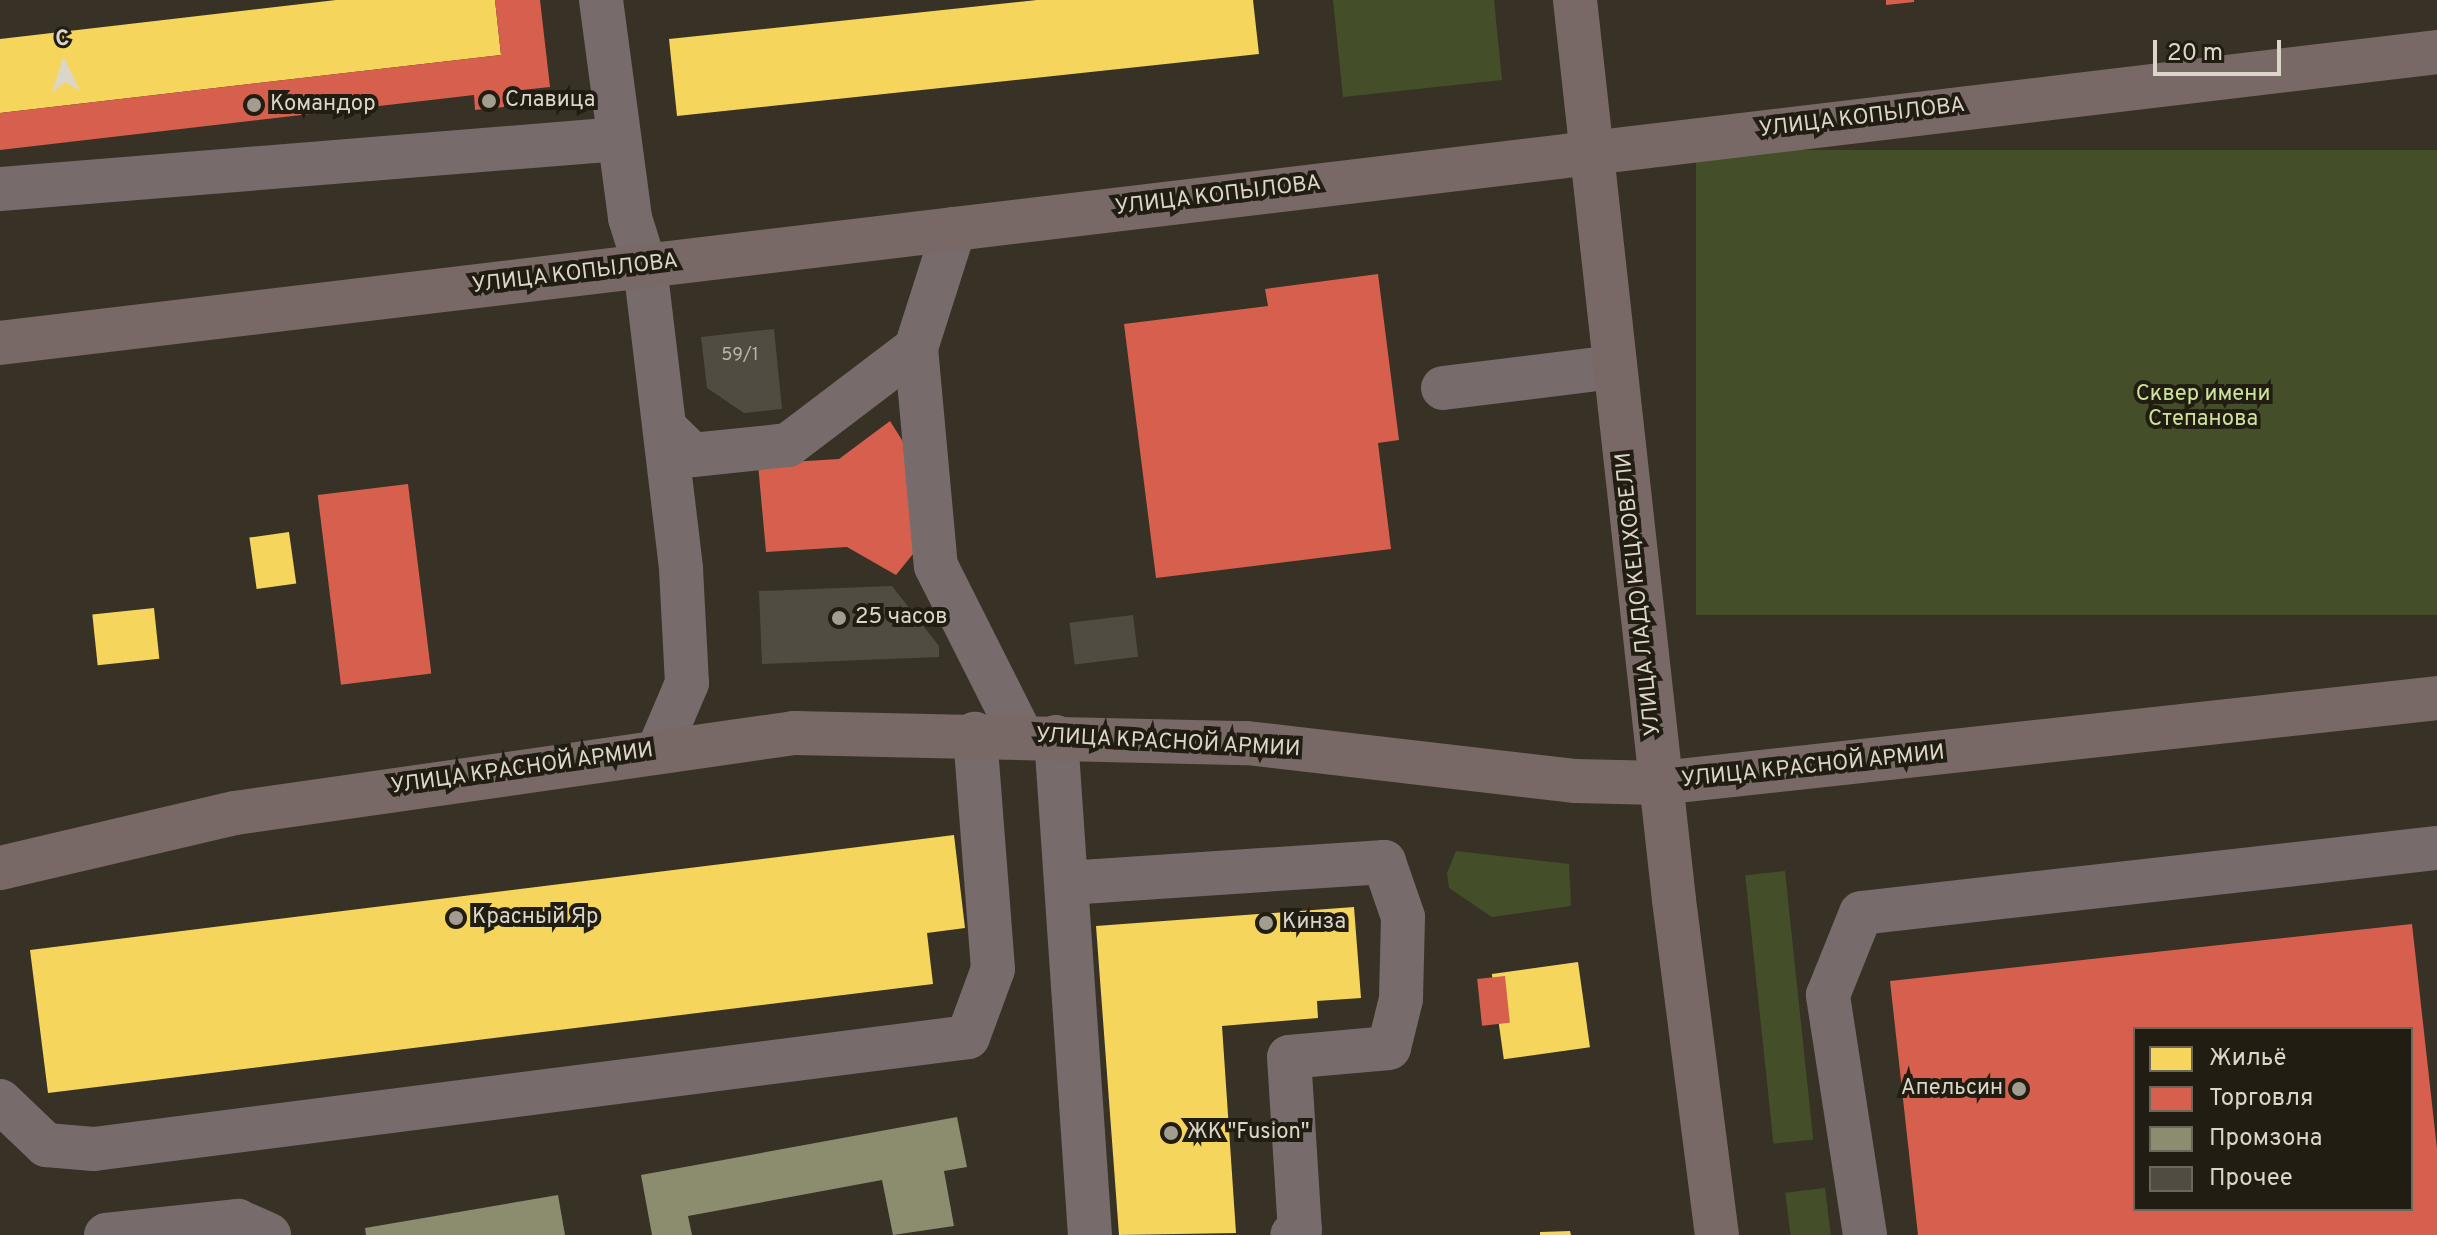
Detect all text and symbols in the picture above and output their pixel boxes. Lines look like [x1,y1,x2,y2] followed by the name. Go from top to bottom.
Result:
[24,24,104,104] north arrow
[2157,24,2285,74] scale bar
[54,26,70,54] text: С
[2167,39,2223,69] text: 20 m
[505,88,595,114] place label: Славица
[270,92,376,118] place label: Командор
[480,92,498,110] marker: Славица
[1757,92,1967,144] street label: УЛИЦА КОПЫЛОВА
[245,96,263,114] marker: Командор
[1113,170,1323,222] street label: УЛИЦА КОПЫЛОВА
[470,248,680,300] street label: УЛИЦА КОПЫЛОВА
[721,345,759,367] house number: 59/1
[2136,381,2270,432] park label: Сквер имени Степанова
[1611,450,1667,738] street label: УЛИЦА ЛАДО КЕЦХОВЕЛИ
[855,605,948,631] place label: 25 часов
[830,609,848,627] marker: 25 часов
[1034,723,1302,763] street label: УЛИЦА КРАСНОЙ АРМИИ
[388,737,656,801] street label: УЛИЦА КРАСНОЙ АРМИИ
[1679,740,1947,794] street label: УЛИЦА КРАСНОЙ АРМИИ
[472,905,599,931] place label: Красный Яр
[447,909,465,927] marker: Красный Яр
[1282,910,1346,936] place label: Кинза
[1257,914,1275,932] marker: Кинза
[2133,1027,2413,1211] legend
[2209,1044,2286,1074] text: Жильё
[1901,1076,2003,1102] place label: Апельсин
[2010,1080,2028,1098] marker: Апельсин
[2209,1084,2313,1114] text: Торговля
[1187,1120,1310,1146] place label: ЖК "Fusion"
[1162,1124,1180,1142] marker: ЖК "Fusion"
[2209,1124,2322,1154] text: Промзона
[2209,1164,2293,1194] text: Прочее

